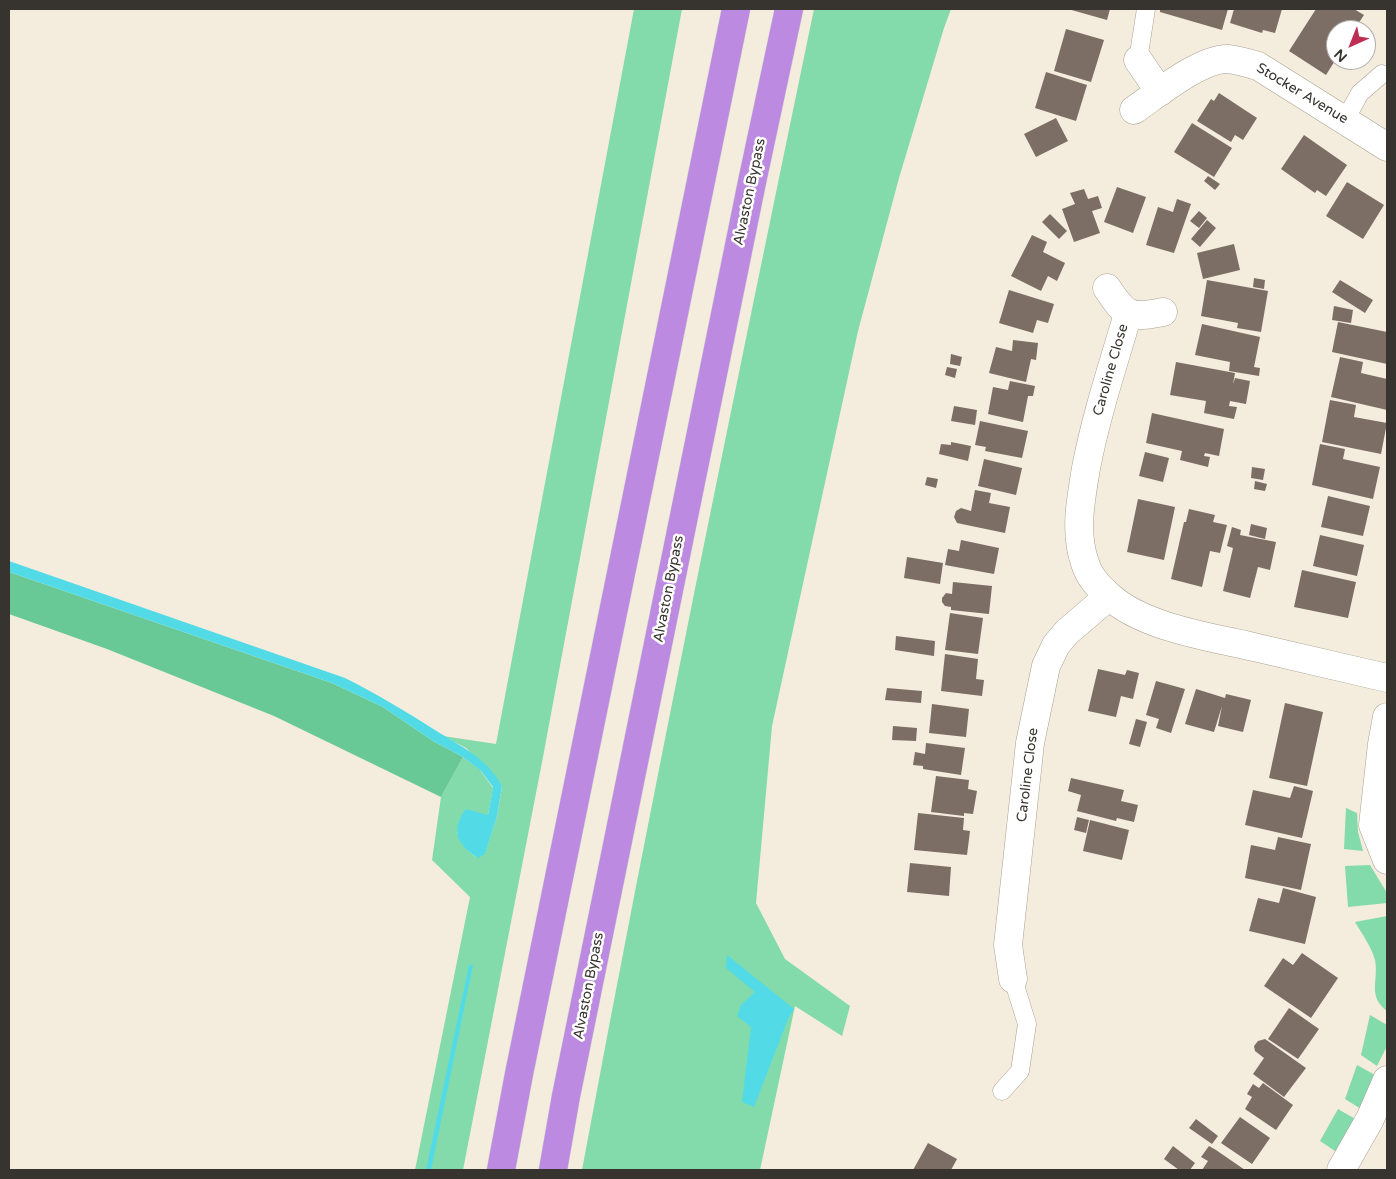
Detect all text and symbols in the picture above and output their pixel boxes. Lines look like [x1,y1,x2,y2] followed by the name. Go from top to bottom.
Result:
[1326,20,1376,70] north arrow
[1331,45,1351,65] text: N
[1253,60,1351,128] street label: Stocker Avenue
[730,137,770,247] street label: Alvaston Bypass
[1090,322,1132,418] street label: Caroline Close
[650,534,688,644] street label: Alvaston Bypass
[1014,727,1042,823] street label: Caroline Close
[570,931,608,1041] street label: Alvaston Bypass

